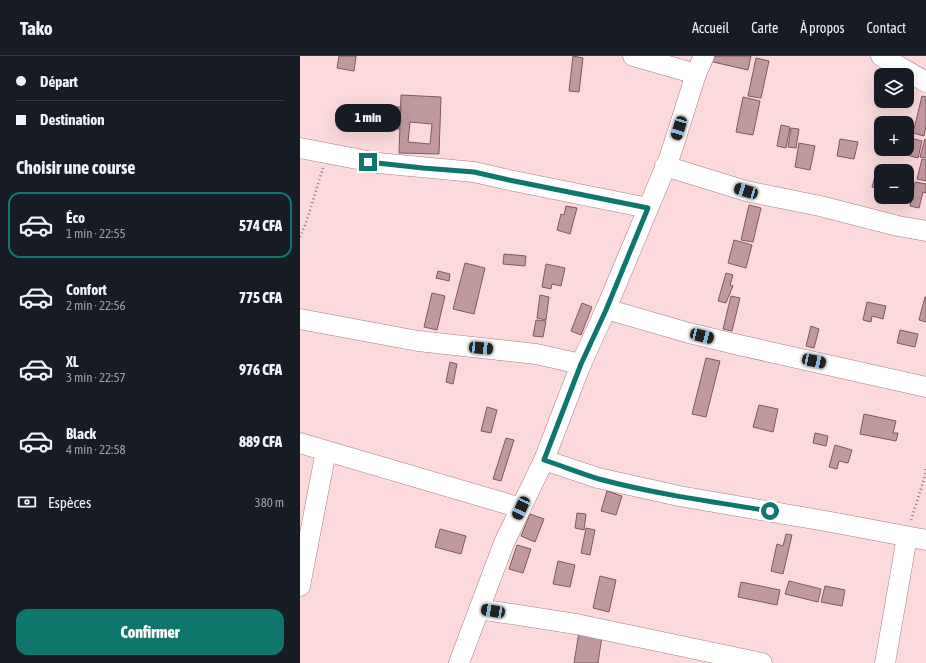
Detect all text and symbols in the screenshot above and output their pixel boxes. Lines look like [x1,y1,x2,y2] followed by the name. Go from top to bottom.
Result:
[20,17,53,39] text: Tako
[692,20,729,36] text: Accueil
[751,20,778,36] text: Carte
[800,20,845,36] text: À propos
[867,20,906,36] text: Contact
[874,68,914,204] map controls
[874,68,914,108] button: layers
[40,73,78,90] text: Départ
[335,104,401,132] callout: 1 min
[355,110,381,125] text: 1 min
[40,111,105,128] text: Destination
[670,115,688,141] car
[874,116,914,156] button: +
[359,153,377,171] route end
[16,157,135,178] text: Choisir une course
[874,164,914,204] button: −
[733,182,759,200] car
[18,207,54,243] icon: car
[66,209,85,226] text: Éco
[239,217,282,234] text: 574 CFA
[66,226,126,241] text: 1 min · 22:55
[18,279,54,315] icon: car
[66,281,107,298] text: Confort
[239,289,282,306] text: 775 CFA
[66,298,126,313] text: 2 min · 22:56
[689,327,715,345] car
[469,341,493,355] car
[18,351,54,387] icon: car
[66,353,79,370] text: XL
[801,353,827,369] car
[239,361,282,378] text: 976 CFA
[66,370,126,385] text: 3 min · 22:57
[18,423,54,459] icon: car
[66,425,96,442] text: Black
[239,433,282,450] text: 889 CFA
[66,442,126,457] text: 4 min · 22:58
[16,491,38,513] icon: cash
[48,494,91,511] text: Espèces
[255,495,284,510] text: 380 m
[510,495,532,521] car
[761,502,779,520] route start
[480,603,506,619] car
[16,609,284,655] button: Confirmer

